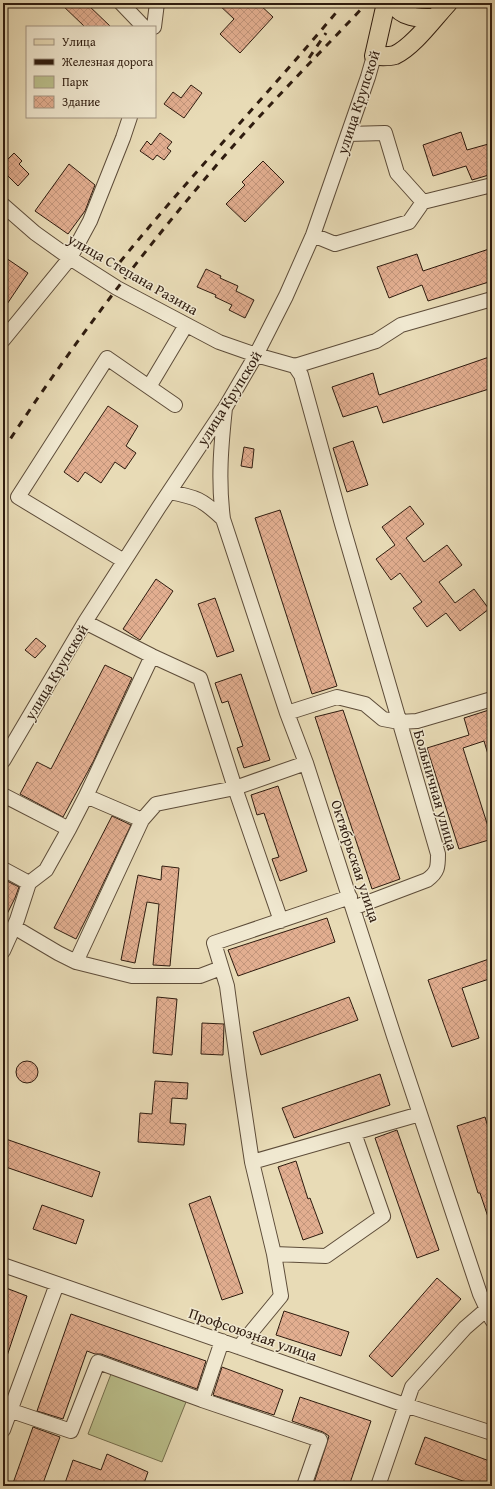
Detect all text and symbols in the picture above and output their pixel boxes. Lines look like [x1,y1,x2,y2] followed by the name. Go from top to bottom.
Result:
[26,26,156,118] legend
[62,33,96,50] text: Улица
[331,47,385,158] street label: улица Крупской
[61,53,153,70] text: Железная дорога
[62,73,89,90] text: Парк
[62,93,101,110] text: Здание
[63,228,203,320] street label: улица Степана Разина
[191,346,267,450] street label: улица Крупской
[19,620,93,725] street label: улица Крупской
[409,727,463,853] street label: Больничная улица
[326,797,386,926] street label: Октябрьская улица
[186,1302,321,1366] street label: Профсоюзная улица

